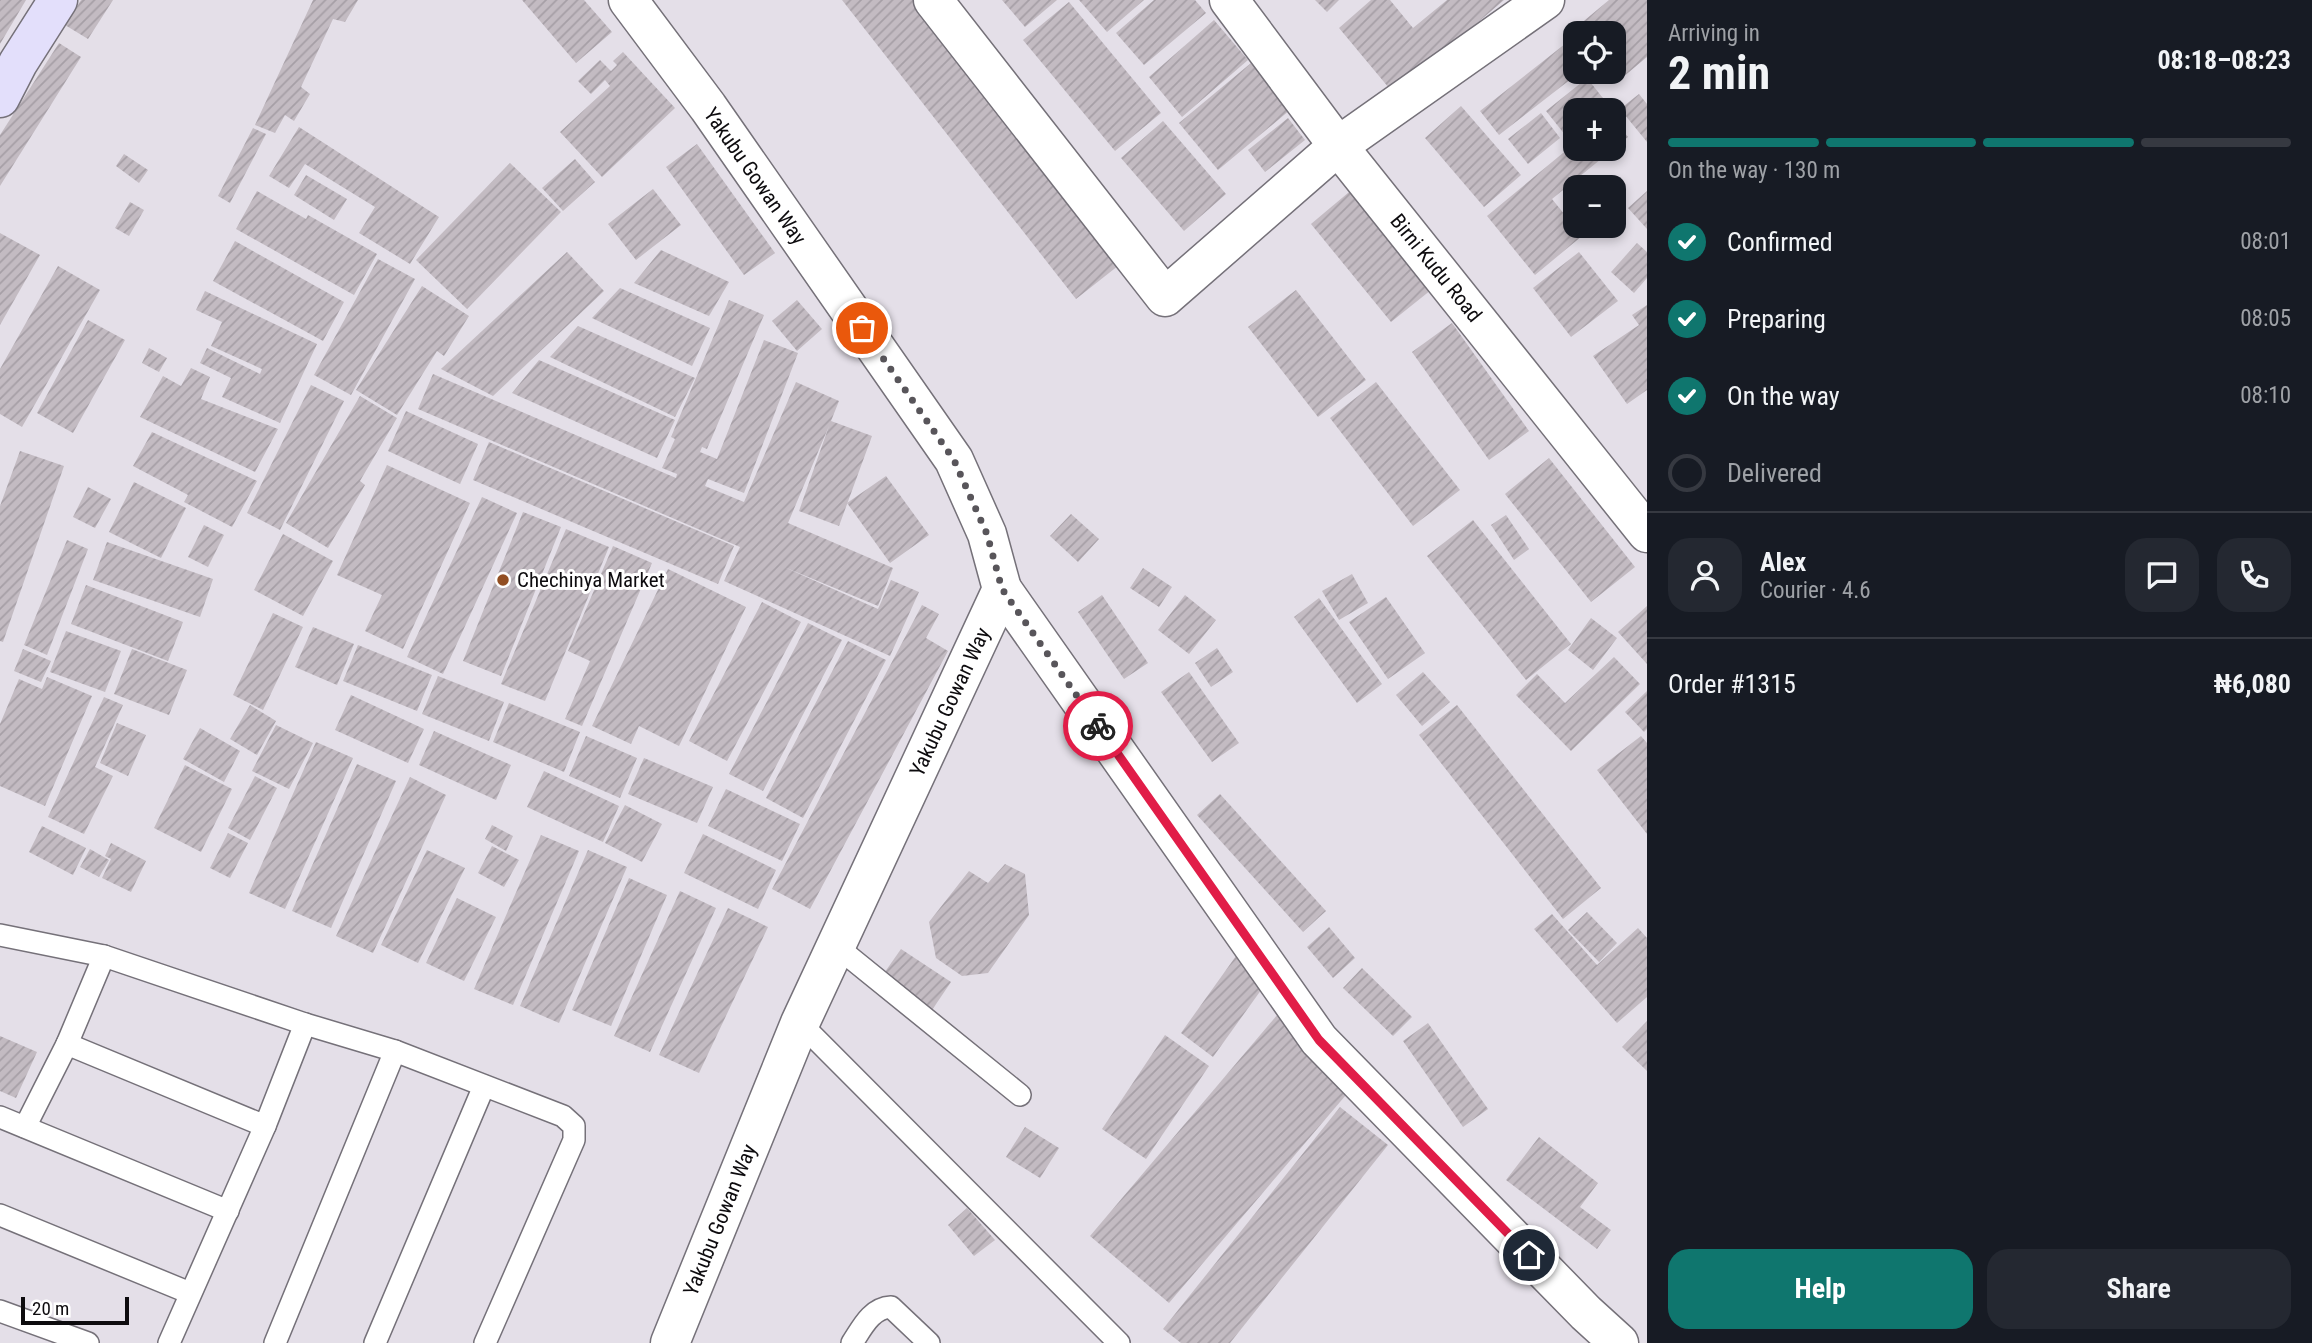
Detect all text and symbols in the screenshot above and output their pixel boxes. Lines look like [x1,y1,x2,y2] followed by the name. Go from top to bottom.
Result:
[1668,20,1760,47] text: Arriving in
[1563,21,1626,238] map controls
[1563,21,1626,84] button: locate
[2157,45,2291,75] text: 08:18–08:23
[1668,46,1770,100] text: 2 min
[1563,98,1626,161] button: +
[699,103,811,249] street label: Yakubu Gowan Way
[1668,157,1840,184] text: On the way · 130 m
[1563,175,1626,238] button: −
[1385,209,1487,327] street label: Birni Kudu Road
[1668,223,1706,261] icon: check
[1727,227,1833,257] text: Confirmed
[2240,228,2291,255] text: 08:01
[832,298,892,358] pin
[1668,300,1706,338] icon: check
[1727,304,1826,334] text: Preparing
[2240,305,2291,332] text: 08:05
[843,309,881,347] icon: bag
[1668,377,1706,415] icon: check
[1727,381,1840,411] text: On the way
[2240,382,2291,409] text: 08:10
[1727,458,1822,488] text: Delivered
[1668,538,1742,612] button: person
[2125,538,2199,612] button: chat
[2217,538,2291,612] button: phone
[1760,547,1806,577] text: Alex
[517,568,665,592] place label: Chechinya Market
[495,572,511,588] marker: Chechinya Market
[1760,577,1871,604] text: Courier · 4.6
[905,624,995,780] street label: Yakubu Gowan Way
[1668,669,1796,699] text: Order #1315
[2214,669,2291,699] text: ₦6,080
[1063,691,1133,761] courier
[1079,707,1117,745] icon: bike
[679,1141,761,1299] street label: Yakubu Gowan Way
[1499,1225,1559,1285] pin
[1510,1236,1548,1274] icon: home
[1668,1249,1973,1329] button: Help
[1987,1249,2291,1329] button: Share
[21,1294,130,1326] scale bar
[32,1297,69,1320] text: 20 m

